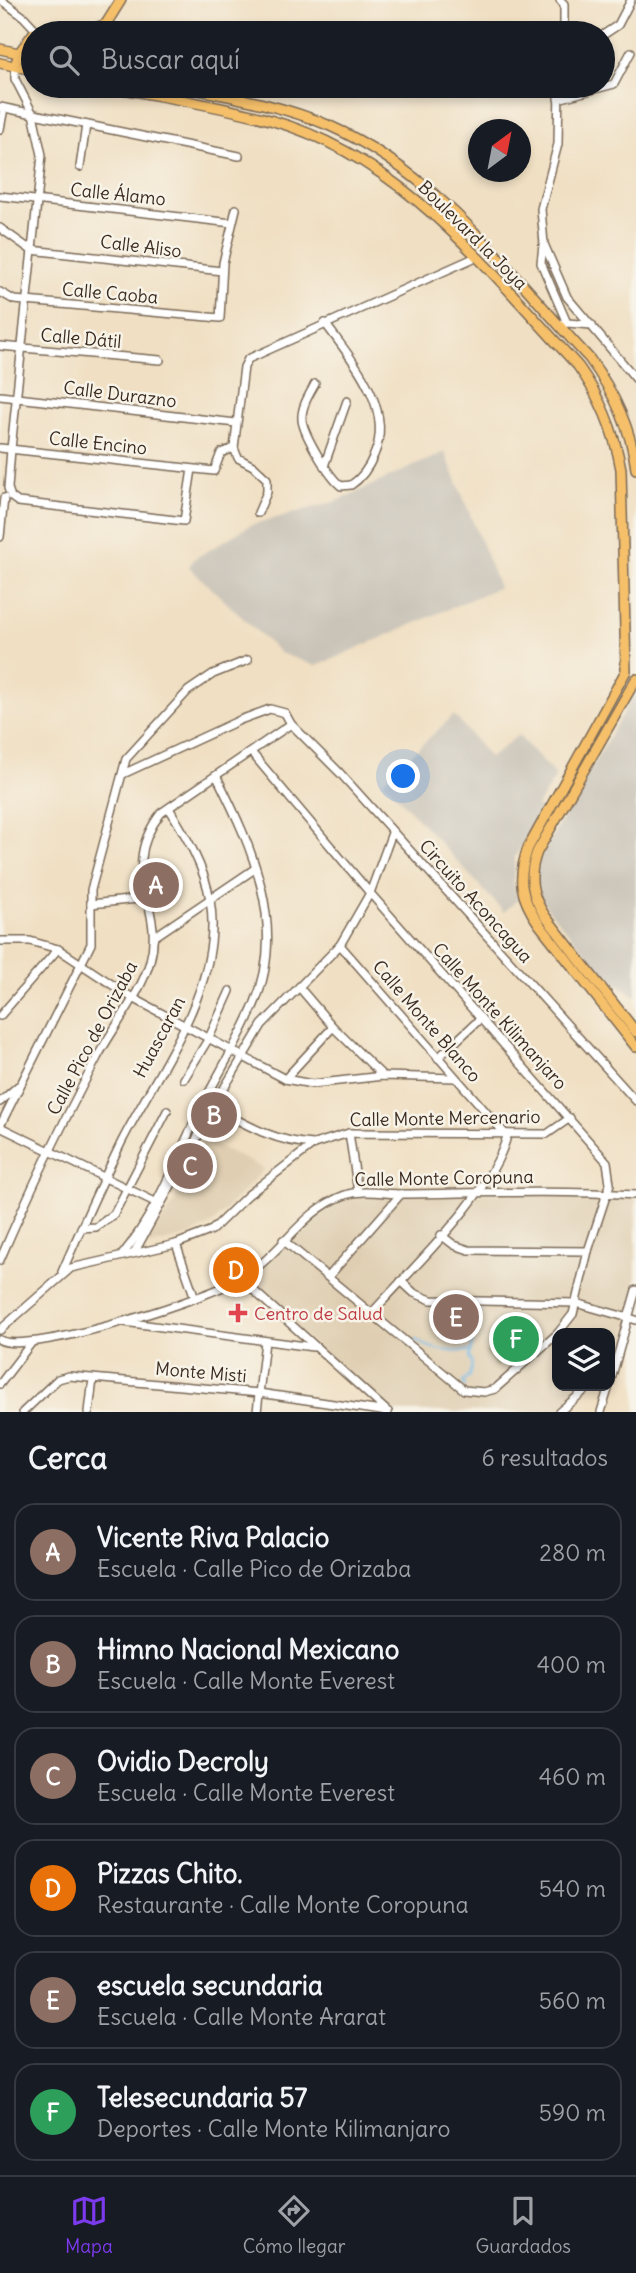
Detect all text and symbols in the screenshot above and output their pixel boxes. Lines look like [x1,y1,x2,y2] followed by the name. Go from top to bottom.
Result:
[21,21,615,98] search box
[45,41,83,79] icon: search
[101,43,240,76] text: Buscar aquí
[468,119,531,182] north arrow
[413,175,533,295] street label: Boulevard la Joya
[69,178,167,210] street label: Calle Álamo
[99,230,183,262] street label: Calle Aliso
[61,277,159,309] street label: Calle Caoba
[40,323,122,353] street label: Calle Dátil
[62,376,178,412] street label: Calle Durazno
[48,426,148,460] street label: Calle Encino
[386,759,420,793] your location
[414,834,538,968] street label: Circuito Aconcagua
[133,859,179,911] pin: A
[428,938,572,1094] street label: Calle Monte Kilimanjaro
[368,955,486,1087] street label: Calle Monte Blanco
[42,957,142,1119] street label: Calle Pico de Orizaba
[128,992,190,1082] street label: Huascaran
[191,1089,237,1141] pin: B
[349,1105,541,1131] street label: Calle Monte Mercenario
[167,1140,213,1192] pin: C
[354,1165,534,1191] street label: Calle Monte Coropuna
[213,1244,259,1296] pin: D
[433,1291,479,1343] pin: E
[254,1302,383,1325] place label: Centro de Salud
[228,1303,248,1323] marker: Centro de Salud
[493,1313,539,1365] pin: F
[552,1328,615,1391] map controls
[552,1328,615,1391] button: layers
[154,1357,248,1387] street label: Monte Misti
[28,1439,107,1477] text: Cerca
[481,1443,608,1472] text: 6 resultados
[97,1521,329,1554] text: Vicente Riva Palacio
[46,1538,60,1567] text: A
[539,1538,606,1567] text: 280 m
[97,1554,411,1583] text: Escuela · Calle Pico de Orizaba
[97,1633,399,1666] text: Himno Nacional Mexicano
[45,1650,61,1679] text: B
[537,1650,606,1679] text: 400 m
[97,1666,395,1695] text: Escuela · Calle Monte Everest
[97,1745,269,1778] text: Ovidio Decroly
[45,1762,61,1791] text: C
[539,1762,606,1791] text: 460 m
[97,1778,395,1807] text: Escuela · Calle Monte Everest
[97,1857,243,1890] text: Pizzas Chito.
[45,1874,61,1903] text: D
[539,1874,606,1903] text: 540 m
[97,1890,469,1919] text: Restaurante · Calle Monte Coropuna
[97,1969,323,2002] text: escuela secundaria
[46,1986,60,2015] text: E
[539,1986,606,2015] text: 560 m
[97,2002,386,2031] text: Escuela · Calle Monte Ararat
[97,2081,307,2114] text: Telesecundaria 57
[46,2098,60,2127] text: F
[539,2098,606,2127] text: 590 m
[97,2114,450,2143] text: Deportes · Calle Monte Kilimanjaro
[65,2192,113,2258] tab: Mapa
[243,2192,346,2258] tab: Cómo llegar
[475,2192,571,2258] tab: Guardados

